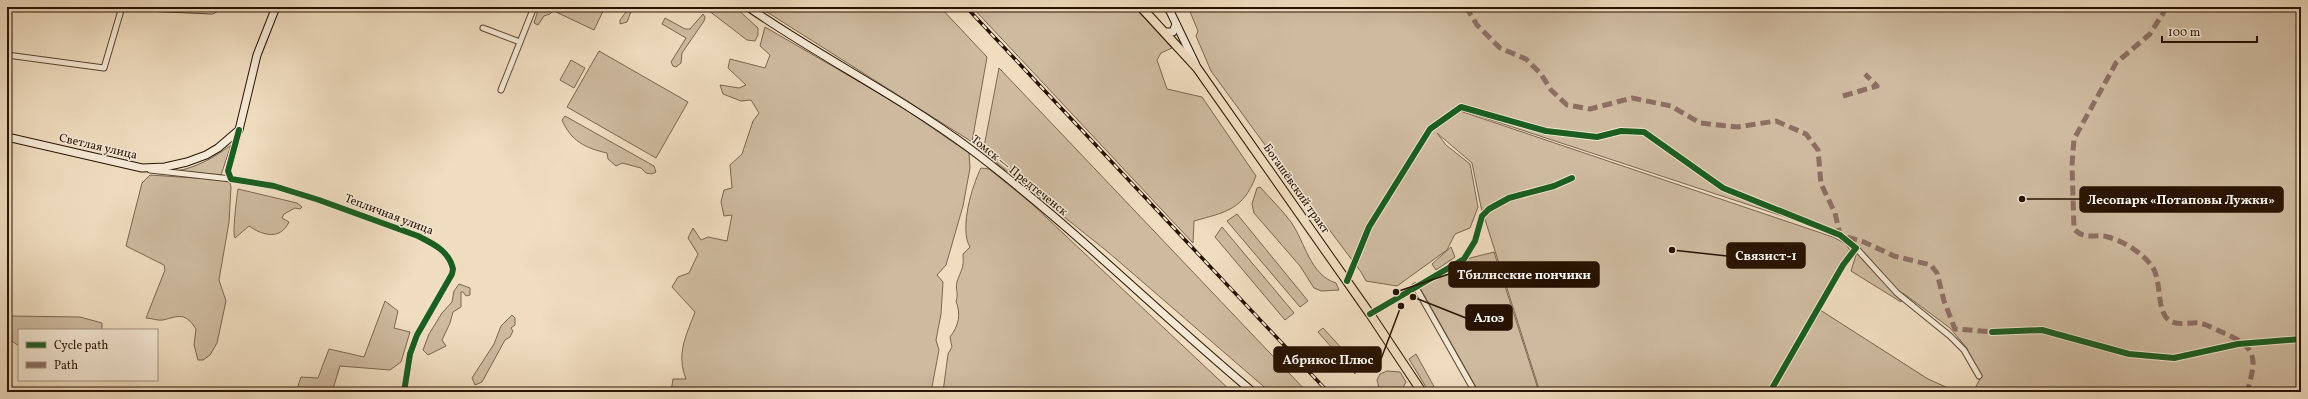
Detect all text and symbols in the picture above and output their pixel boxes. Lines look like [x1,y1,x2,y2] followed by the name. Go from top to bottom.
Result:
[2162,18,2257,44] scale bar
[2168,25,2201,41] text: 100 m
[57,130,139,164] street label: Светлая улица
[967,132,1071,220] street label: Томск — Предтеченск
[1259,141,1333,237] street label: Богашёвский тракт
[2080,187,2283,212] callout: Лесопарк «Потаповы Лужки»
[342,191,436,239] street label: Тепличная улица
[2087,192,2275,210] text: Лесопарк «Потаповы Лужки»
[1727,243,1805,268] callout: Связист-1
[1735,248,1797,266] text: Связист-1
[1449,262,1599,287] callout: Тбилисские пончики
[1457,267,1591,285] text: Тбилисские пончики
[1466,305,1512,330] callout: Алоэ
[1474,310,1504,328] text: Алоэ
[18,329,158,381] legend
[54,338,109,354] text: Cycle path
[1274,347,1381,372] callout: Абрикос Плюс
[1282,352,1374,370] text: Абрикос Плюс
[54,358,78,374] text: Path

